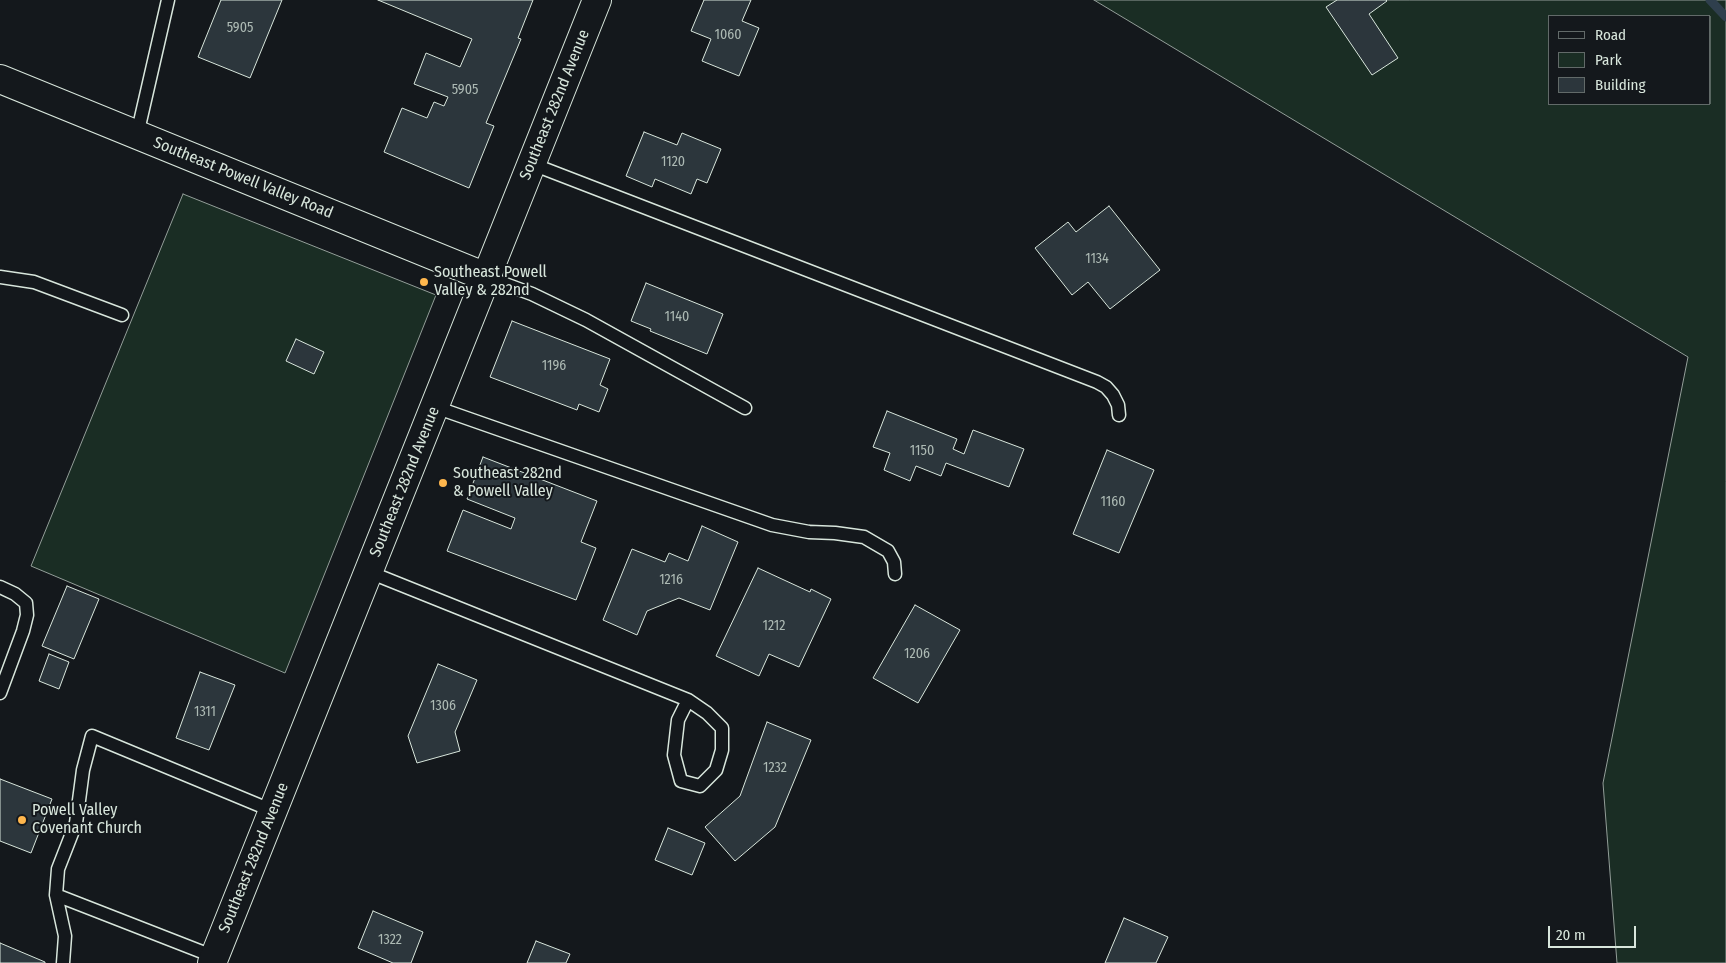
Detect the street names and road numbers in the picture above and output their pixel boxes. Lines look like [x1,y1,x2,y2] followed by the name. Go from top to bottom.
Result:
[516,27,594,183] street label: Southeast 282nd Avenue
[150,133,336,223] street label: Southeast Powell Valley Road
[366,404,444,560] street label: Southeast 282nd Avenue
[215,780,293,936] street label: Southeast 282nd Avenue

